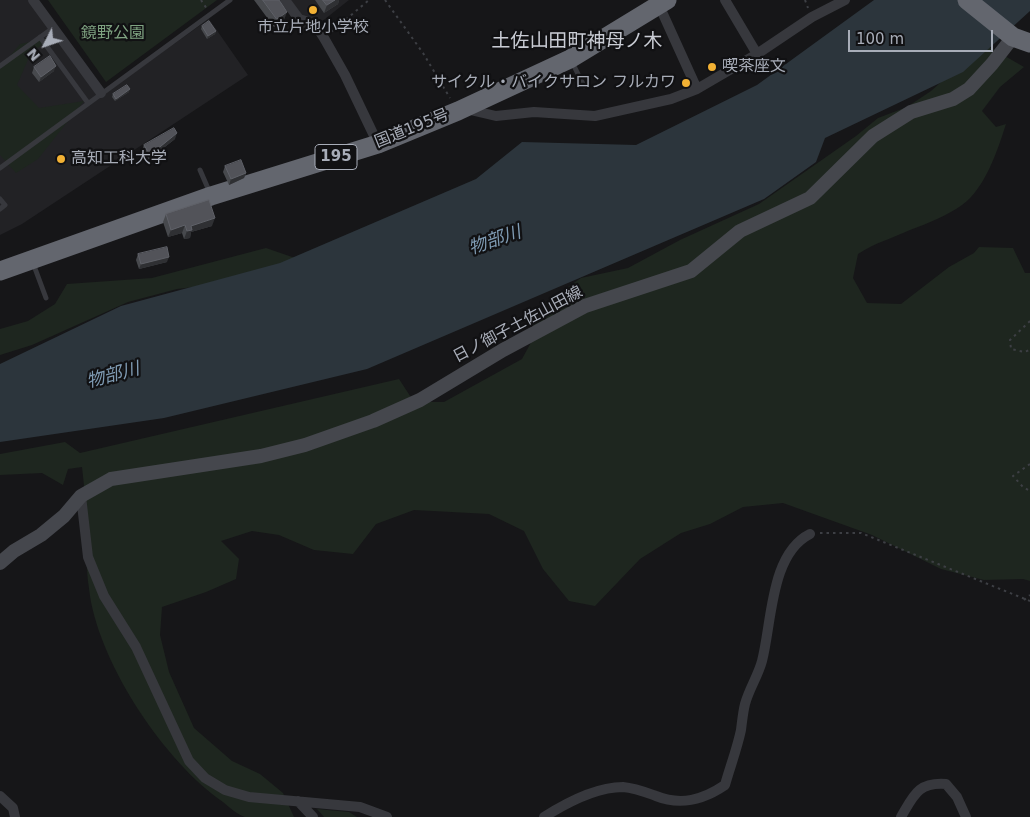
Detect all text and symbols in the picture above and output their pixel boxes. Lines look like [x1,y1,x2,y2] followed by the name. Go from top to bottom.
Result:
[307,4,319,16] marker: 市立片地小学校
[257,18,369,38] place label: 市立片地小学校
[20,20,70,70] north arrow
[850,20,995,52] scale bar
[81,24,145,44] park label: 鏡野公園
[856,30,904,48] text: 100 m
[492,31,662,53] district label: 土佐山田町神母ノ木
[24,45,44,65] text: N
[722,57,786,77] place label: 喫茶座文
[706,61,718,73] marker: 喫茶座文
[431,73,676,93] place label: サイクル・バイクサロン フルカワ
[680,77,692,89] marker: サイクル・バイクサロン フルカワ
[372,105,452,153] street label: 国道195号
[315,144,357,170] road number: 195
[71,149,167,169] place label: 高知工科大学
[55,153,67,165] marker: 高知工科大学
[466,222,524,260] water label: 物部川
[450,283,586,367] street label: 日ノ御子土佐山田線
[84,359,142,393] water label: 物部川

